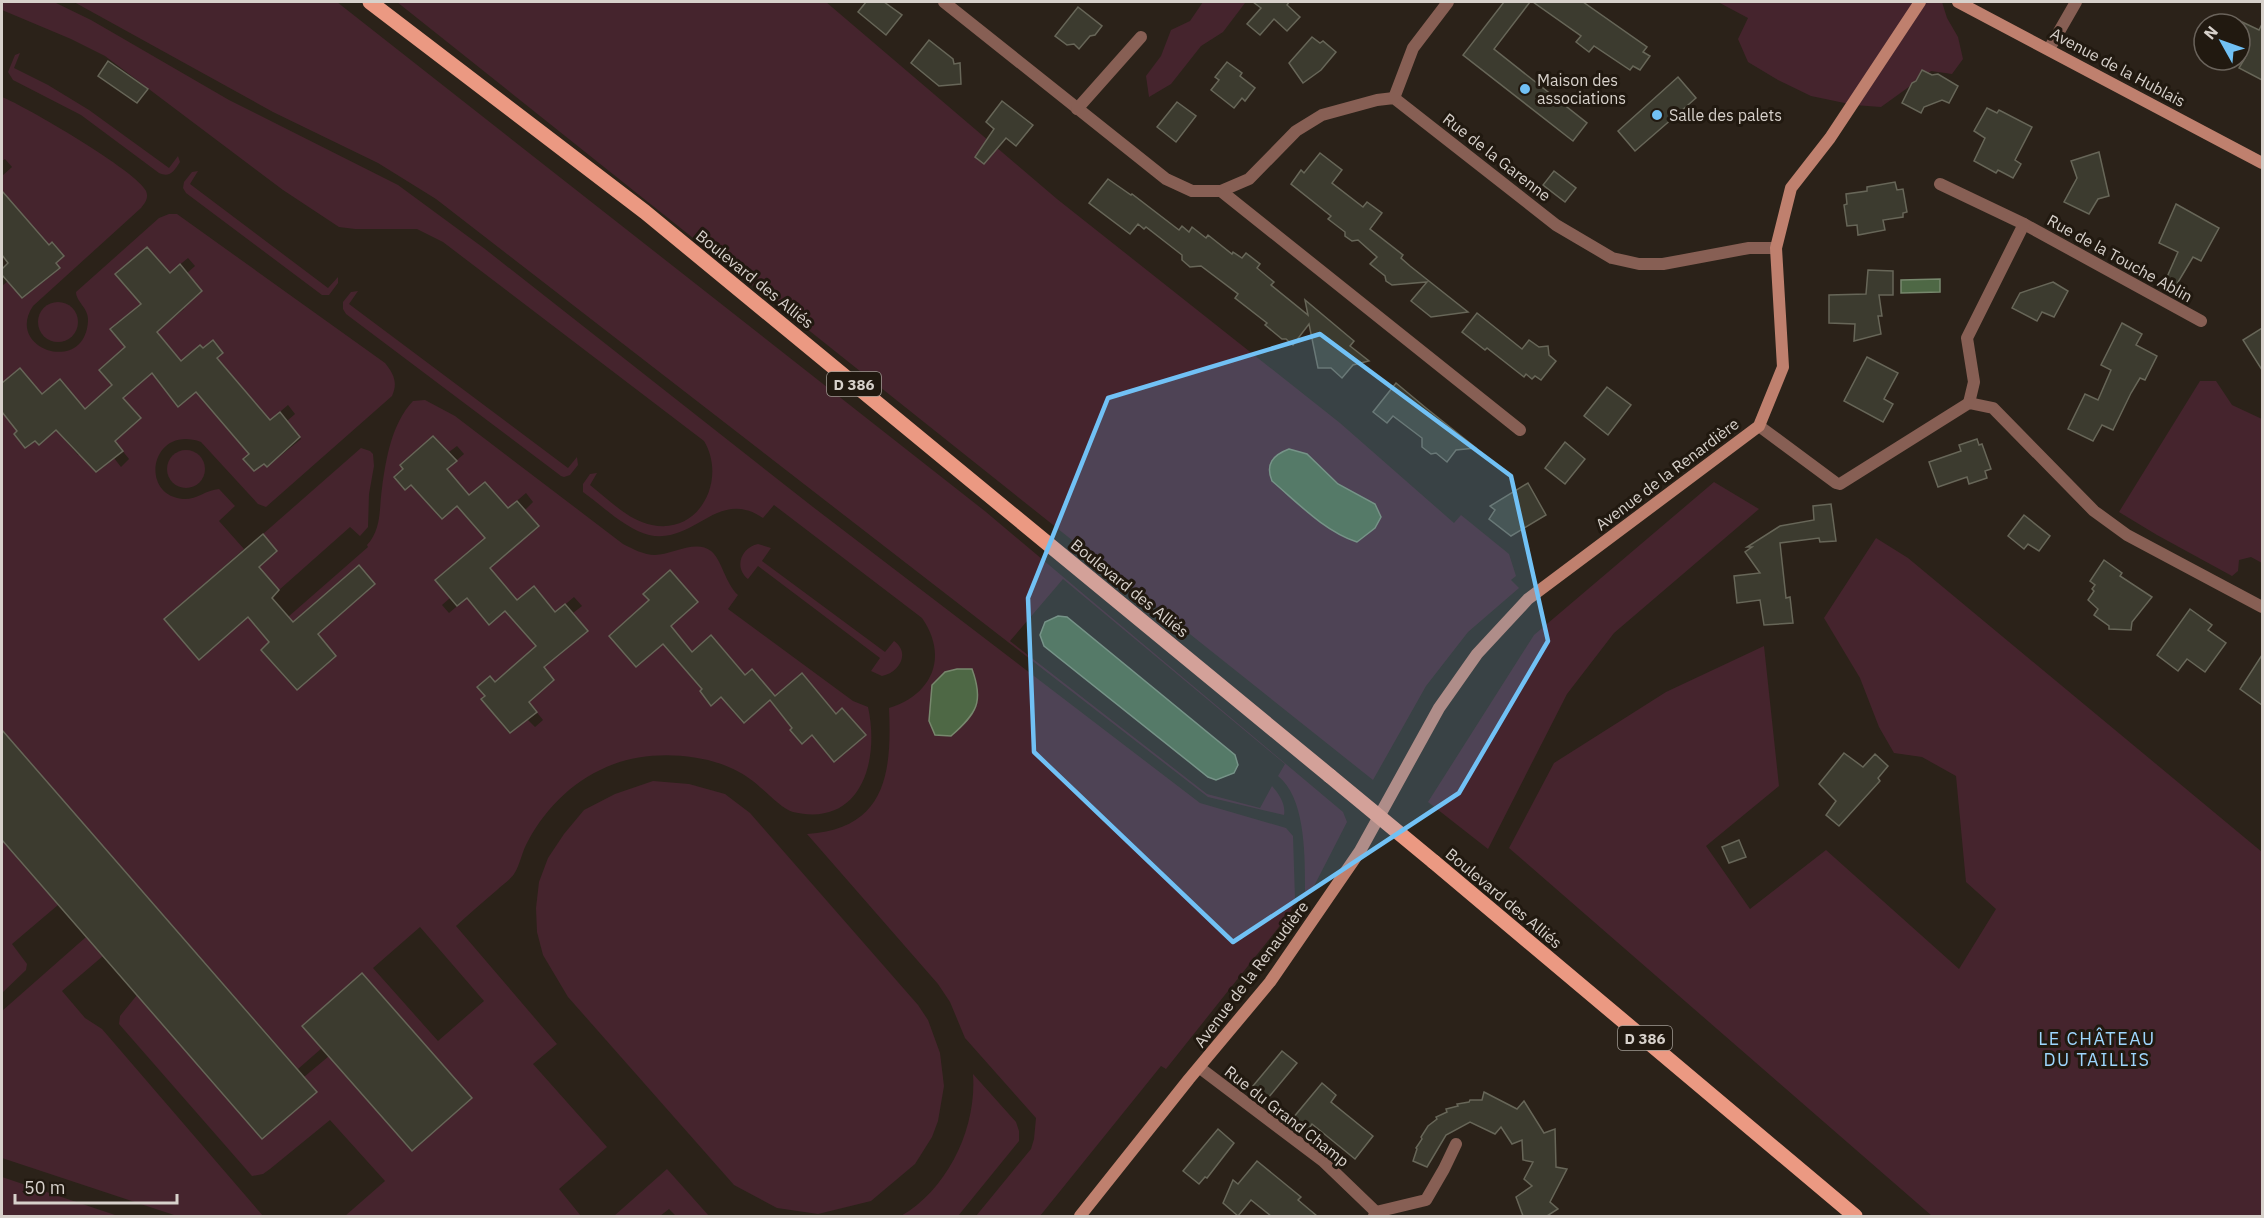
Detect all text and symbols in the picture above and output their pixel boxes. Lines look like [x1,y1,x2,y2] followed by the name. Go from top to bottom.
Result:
[2192,12,2252,72] north arrow
[2199,21,2222,43] text: N
[2047,23,2189,111] street label: Avenue de la Hublais
[1537,70,1626,108] place label: Maison des associations
[1518,82,1532,96] marker: Maison des associations
[1669,105,1782,125] place label: Salle des palets
[1650,108,1664,122] marker: Salle des palets
[1439,109,1555,206] street label: Rue de la Garenne
[2044,210,2196,306] street label: Rue de la Touche Ablin
[692,225,818,333] street label: Boulevard des Alliés
[827,372,881,396] road number: D 386
[1591,413,1743,535] street label: Avenue de la Renardière
[1067,534,1193,642] street label: Boulevard des Alliés
[1442,844,1566,952] street label: Boulevard des Alliés
[1189,897,1313,1051] street label: Avenue de la Renaudière
[1618,1026,1672,1050] road number: D 386
[2038,1027,2156,1071] district label: LE CHÂTEAU DU TAILLIS
[1221,1061,1353,1171] street label: Rue du Grand Champ
[15,1167,177,1205] scale bar
[24,1176,66,1199] text: 50 m

